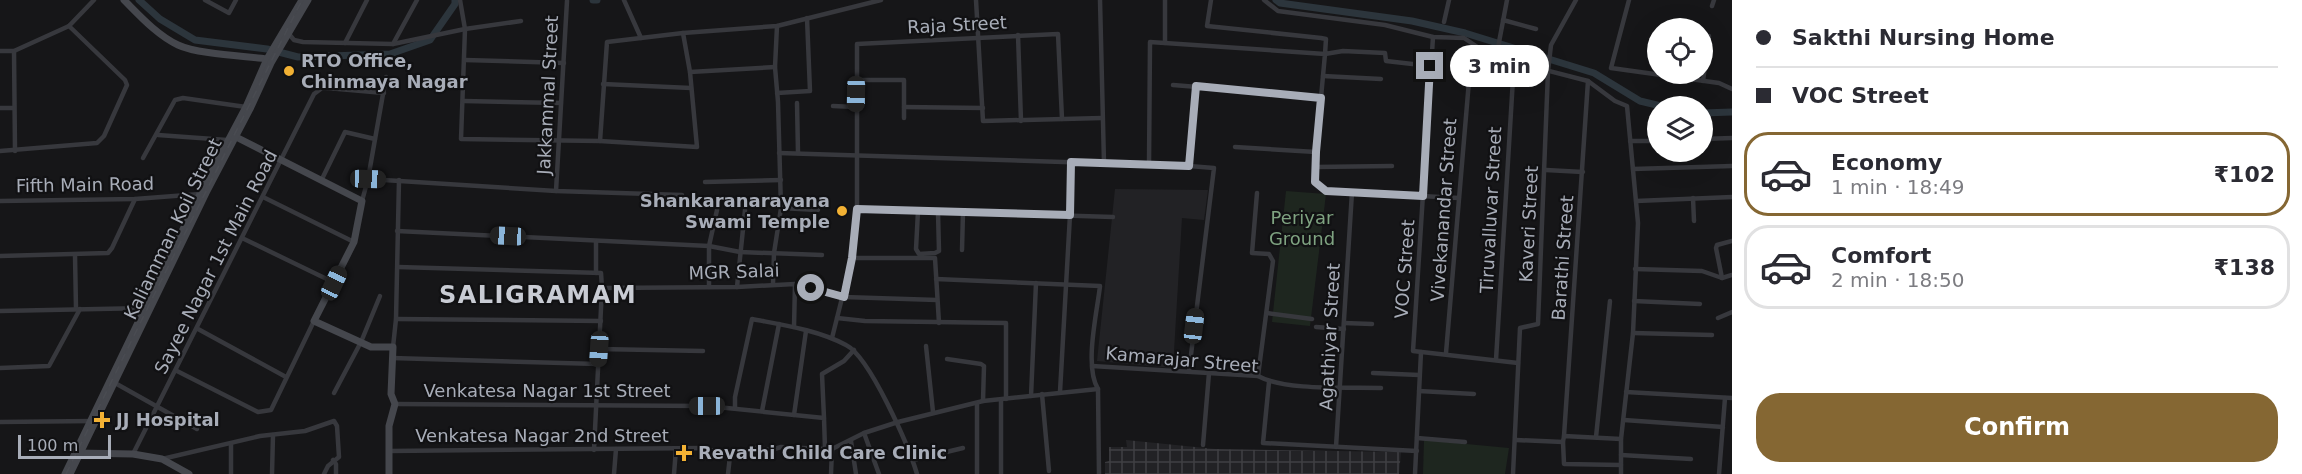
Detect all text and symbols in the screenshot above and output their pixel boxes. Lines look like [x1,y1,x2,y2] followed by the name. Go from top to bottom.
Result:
[907,11,1007,38] street label: Raja Street
[533,15,562,176] street label: Jakkammal Street
[1647,18,1713,162] map controls
[1647,18,1713,84] button: locate
[1792,25,2055,50] text: Sakthi Nursing Home
[1451,45,1550,87] callout: 3 min
[301,50,468,92] place label: RTO Office, Chinmaya Nagar
[1416,52,1443,79] route end
[1468,54,1531,78] text: 3 min
[282,64,296,78] marker: RTO Office, Chinmaya Nagar
[847,76,865,112] car
[1792,83,1929,108] text: VOC Street
[1647,96,1713,162] button: layers
[1427,118,1460,302] street label: Vivekanandar Street
[1476,126,1505,295] street label: Tiruvalluvar Street
[119,135,226,323] street label: Kaliamman Koil Street
[150,146,281,377] street label: Sayee Nagar 1st Main Road
[1759,147,1813,201] icon: car
[1831,150,1942,175] text: Economy
[2214,162,2275,187] text: ₹102
[1515,165,1542,283] street label: Kaveri Street
[350,169,386,189] car
[16,173,154,196] street label: Fifth Main Road
[1831,175,1965,199] text: 1 min · 18:49
[640,190,830,232] place label: Shankaranarayana Swami Temple
[1548,195,1577,321] street label: Barathi Street
[835,204,849,218] marker: Shankaranarayana Swami Temple
[1269,207,1335,249] park label: Periyar Ground
[1391,219,1418,319] street label: VOC Street
[490,226,526,246] car
[1759,240,1813,294] icon: car
[1831,243,1931,268] text: Comfort
[2214,255,2275,280] text: ₹138
[688,259,780,284] street label: MGR Salai
[318,263,350,303] car
[1315,263,1344,411] street label: Agathiyar Street
[1831,268,1965,292] text: 2 min · 18:50
[797,274,824,301] route start
[439,281,637,309] district label: SALIGRAMAM
[1183,307,1205,345] car
[589,330,609,368] car
[1105,342,1259,377] street label: Kamarajar Street
[423,380,671,401] street label: Venkatesa Nagar 1st Street
[1756,393,2278,462] button: Confirm
[689,397,725,415] car
[114,409,220,430] place label: JJ Hospital
[93,411,111,429] marker: JJ Hospital
[415,425,669,446] street label: Venkatesa Nagar 2nd Street
[18,432,111,460] scale bar
[27,436,78,455] text: 100 m
[698,442,947,463] place label: Revathi Child Care Clinic
[675,444,693,462] marker: Revathi Child Care Clinic

